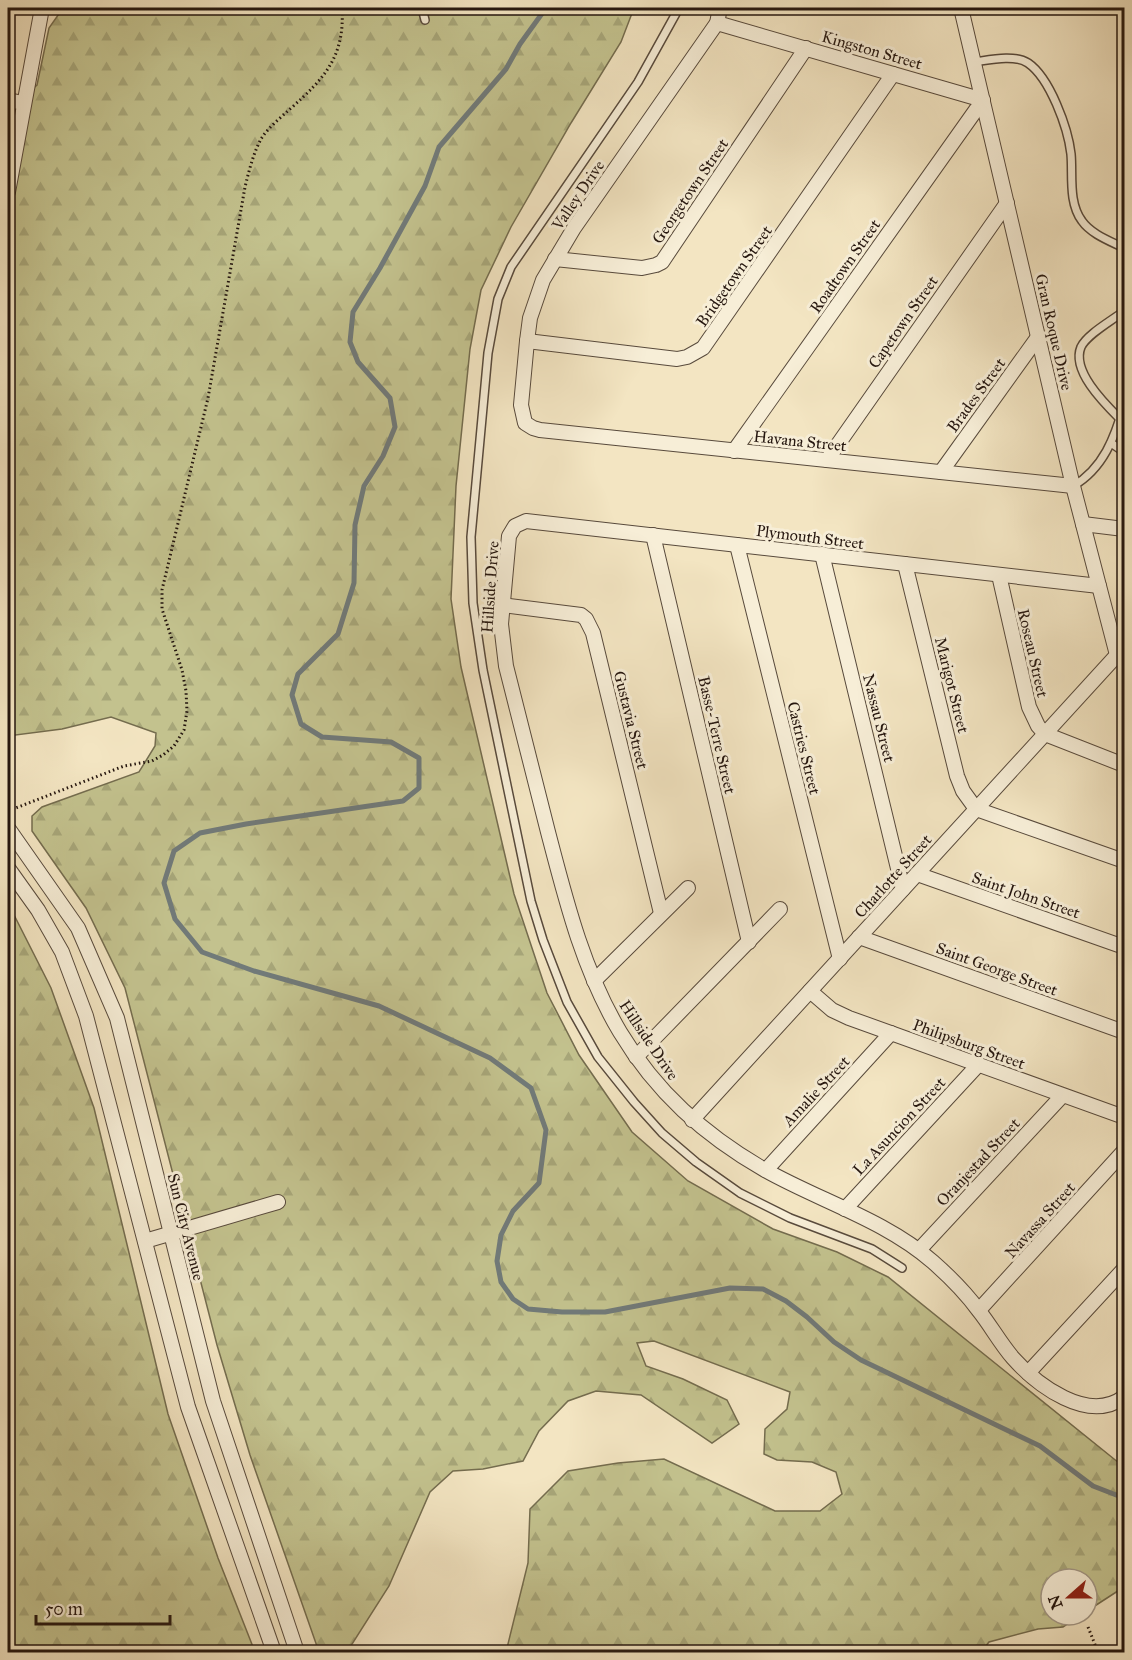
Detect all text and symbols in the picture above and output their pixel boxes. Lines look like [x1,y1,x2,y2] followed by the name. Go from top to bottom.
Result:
[819,27,925,74] street label: Kingston Street
[648,135,733,248] street label: Georgetown Street
[547,156,608,234] street label: Valley Drive
[806,215,885,317] street label: Roadtown Street
[692,221,777,331] street label: Bridgetown Street
[864,272,942,372] street label: Capetown Street
[1030,272,1077,393] street label: Gran Roque Drive
[943,354,1009,436] street label: Brades Street
[753,427,848,455] street label: Havana Street
[755,521,865,553] street label: Plymouth Street
[477,540,503,634] street label: Hillside Drive
[1014,607,1052,699] street label: Roseau Street
[930,635,973,735] street label: Marigot Street
[610,669,652,771] street label: Gustavia Street
[859,672,899,764] street label: Nassau Street
[694,674,740,796] street label: Basse-Terre Street
[783,700,825,797] street label: Castries Street
[850,830,936,922] street label: Charlotte Street
[969,868,1083,923] street label: Saint John Street
[933,938,1061,1001] street label: Saint George Street
[615,996,683,1084] street label: Hillside Drive
[910,1015,1028,1074] street label: Philipsburg Street
[778,1052,854,1131] street label: Amalie Street
[849,1073,949,1179] street label: La Asuncion Street
[932,1114,1024,1210] street label: Oranjestad Street
[164,1171,209,1283] street label: Sun City Avenue
[1001,1178,1079,1262] street label: Navassa Street
[1039,1567,1099,1627] north arrow
[36,1588,170,1626] scale bar
[1044,1592,1067,1612] text: N
[45,1598,83,1620] text: 50 m

